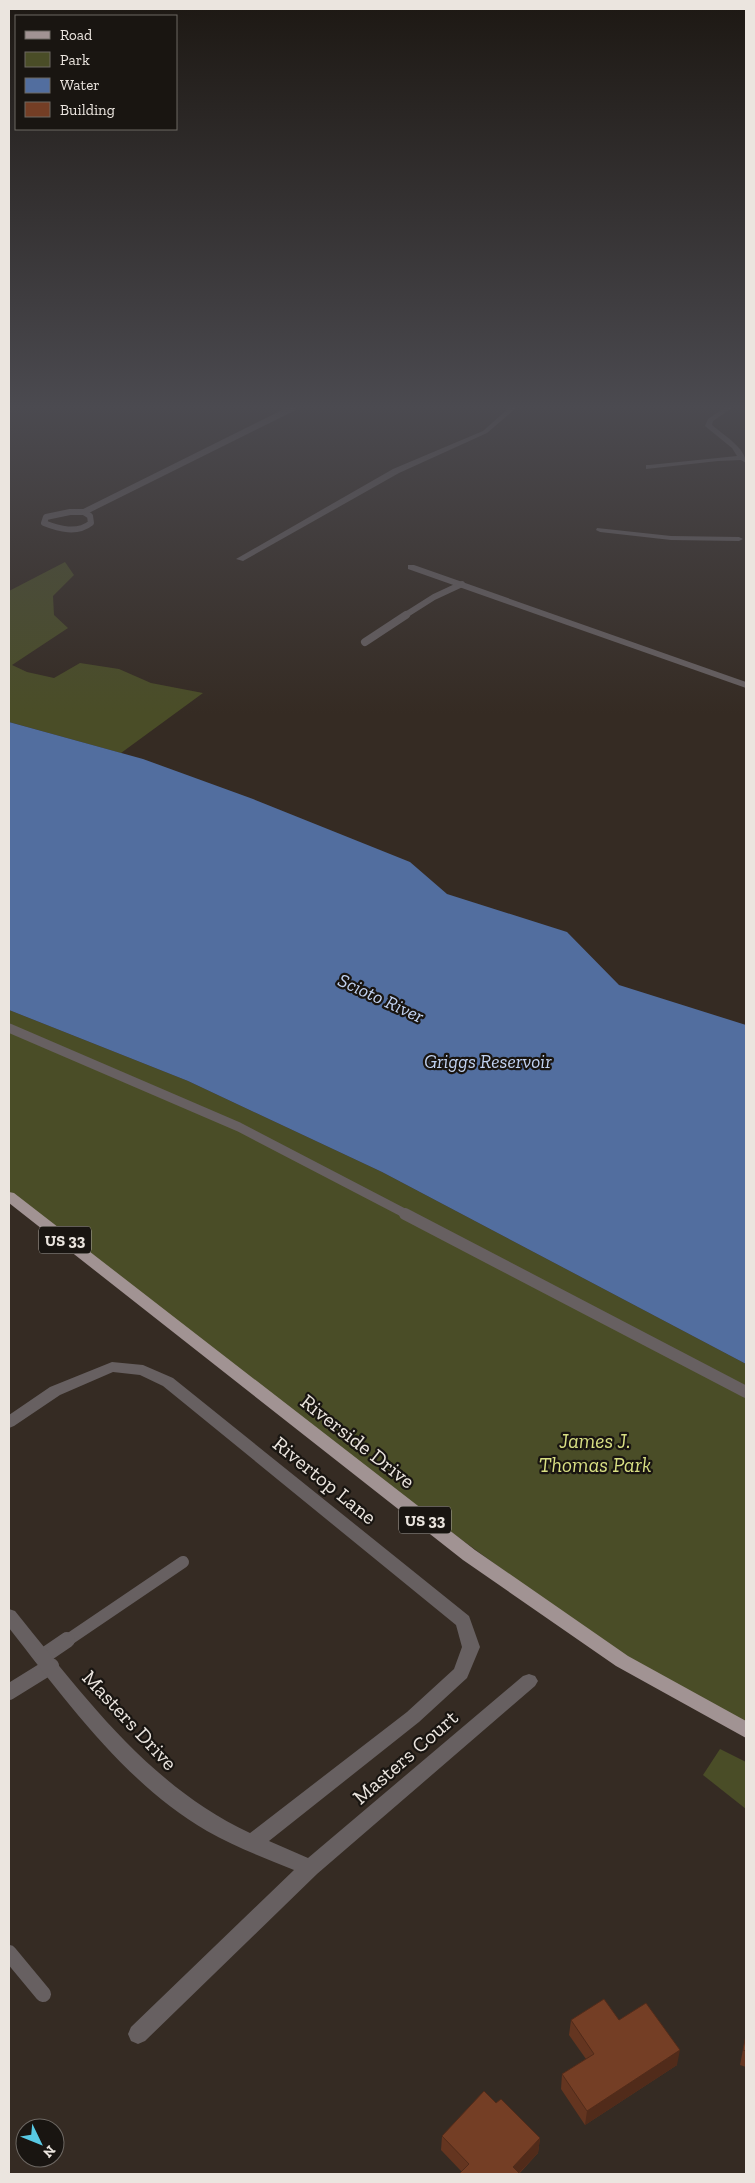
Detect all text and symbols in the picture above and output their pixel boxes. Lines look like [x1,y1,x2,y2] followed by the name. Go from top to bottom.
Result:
[15,15,178,130] legend
[60,26,93,44] text: Road
[60,51,90,69] text: Park
[60,76,100,94] text: Water
[60,101,115,119] text: Building
[334,968,428,1028] water label: Scioto River
[424,1050,552,1073] water label: Griggs Reservoir
[39,1226,91,1254] road number: US 33
[296,1389,420,1493] street label: Riverside Drive
[539,1428,651,1477] park label: James J. Thomas Park
[268,1431,382,1529] street label: Rivertop Lane
[399,1506,451,1534] road number: US 33
[77,1665,183,1775] street label: Masters Drive
[347,1705,463,1809] street label: Masters Court
[15,2118,65,2168] north arrow
[39,2142,59,2161] text: N

